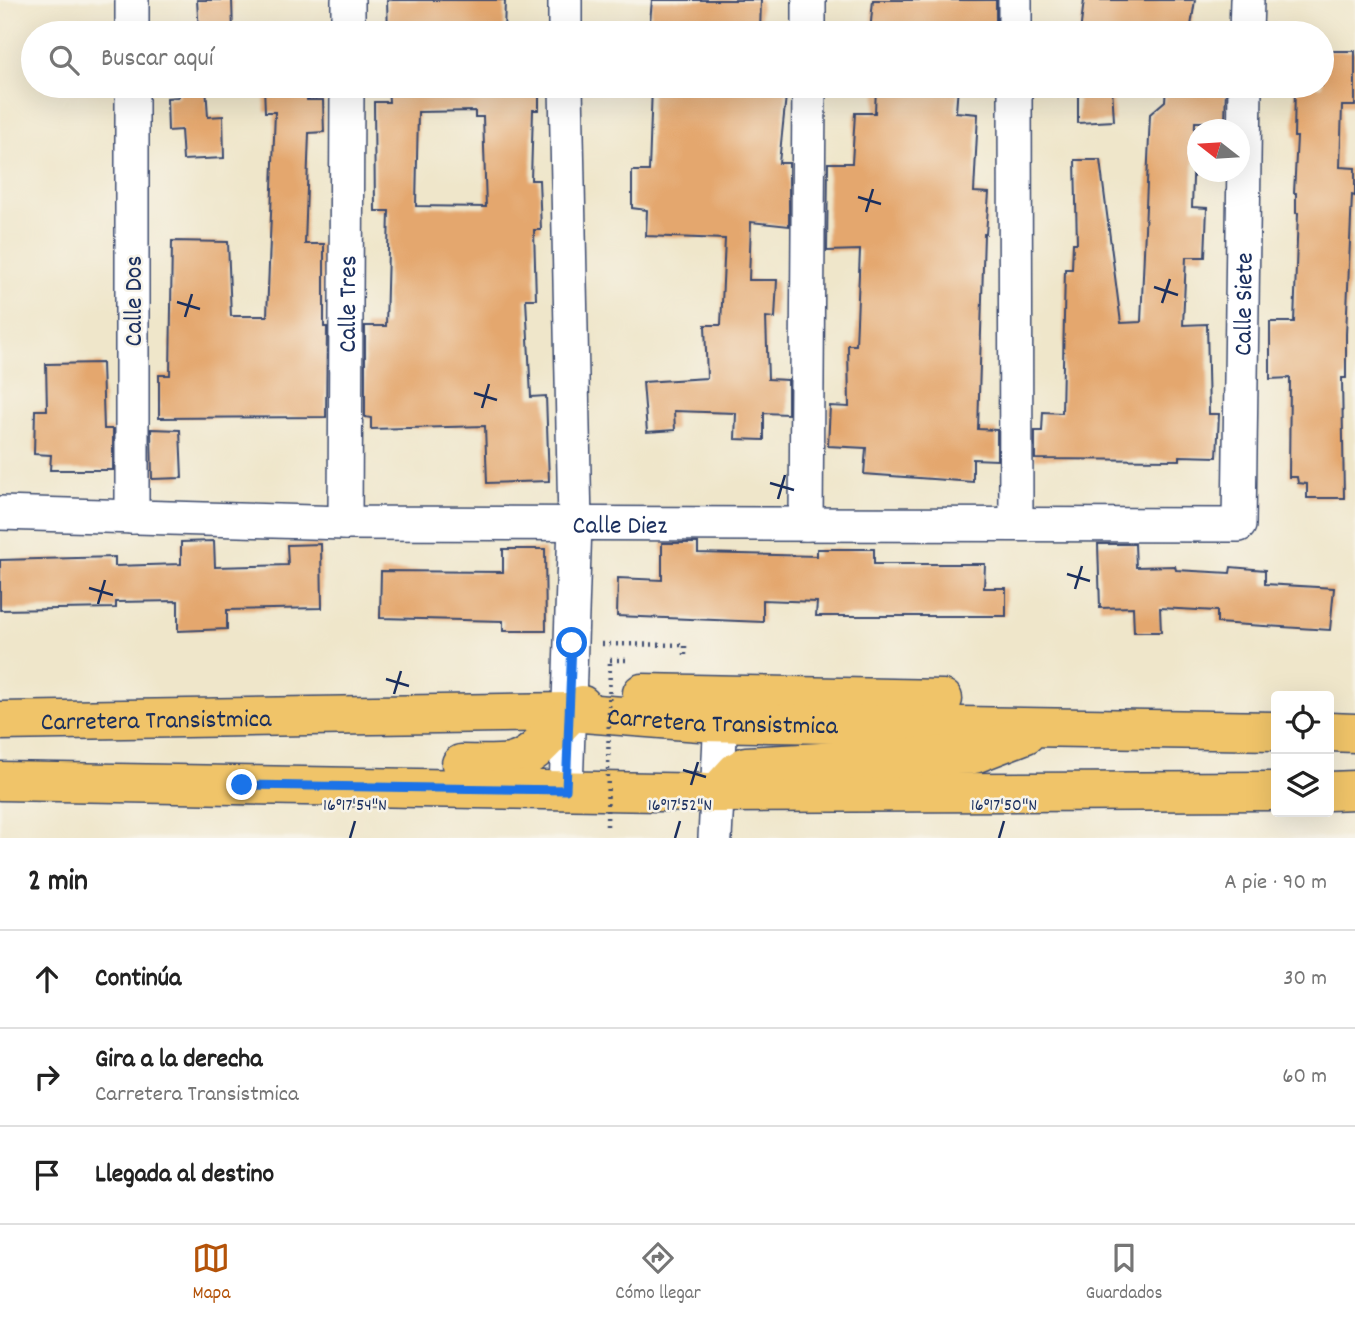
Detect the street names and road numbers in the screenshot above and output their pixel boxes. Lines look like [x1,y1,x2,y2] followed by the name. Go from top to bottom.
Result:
[1226,252,1265,356] street label: Calle Siete
[331,255,368,353] street label: Calle Tres
[117,256,154,346] street label: Calle Dos
[573,509,667,546] street label: Calle Diez
[606,700,839,746] street label: Carretera Transistmica
[40,702,272,742] street label: Carretera Transistmica

